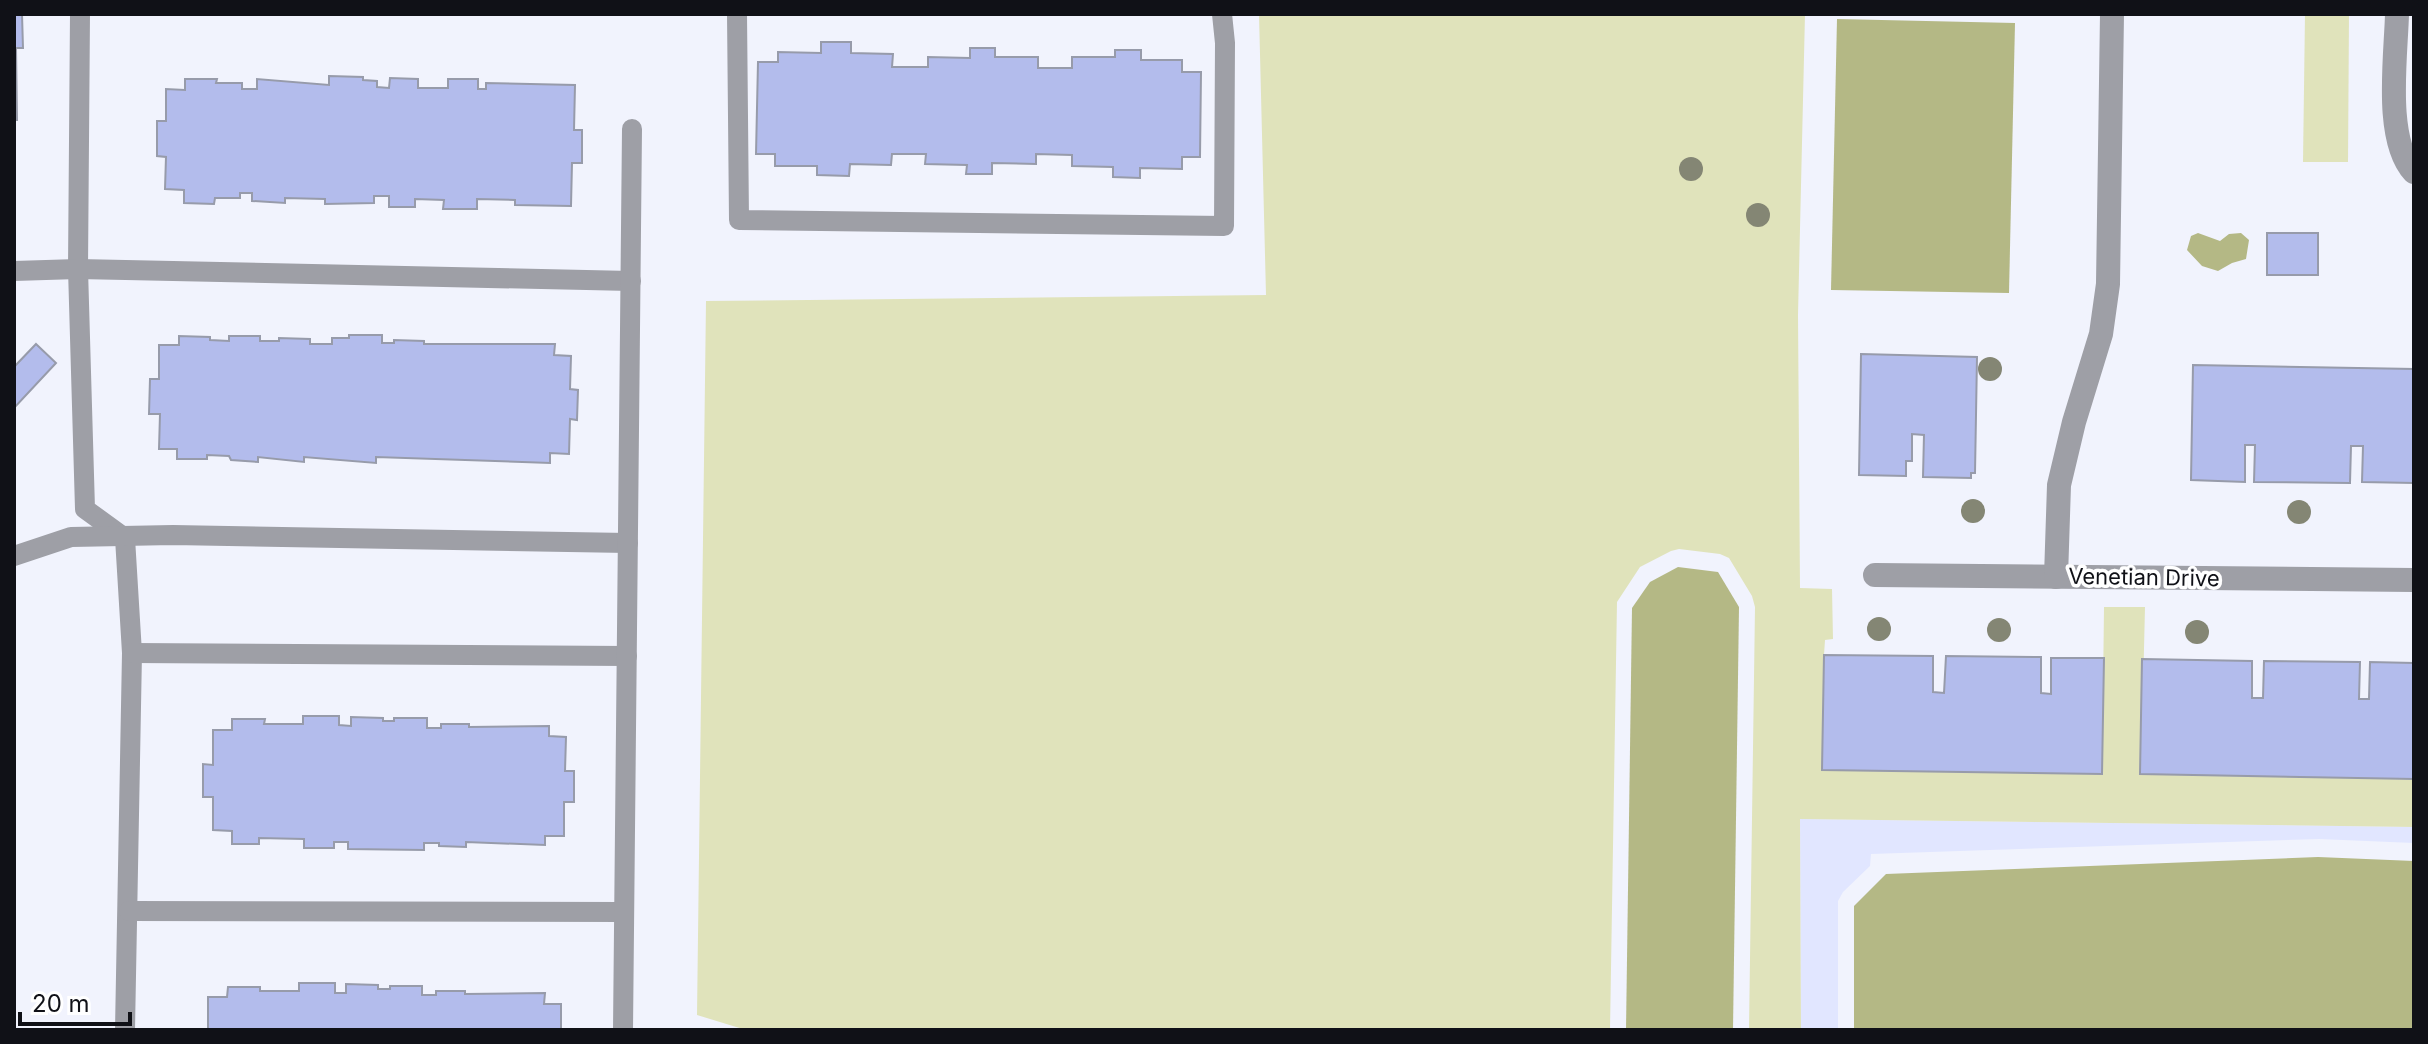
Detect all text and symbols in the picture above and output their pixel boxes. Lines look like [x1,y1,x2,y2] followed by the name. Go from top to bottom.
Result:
[2068,563,2220,591] street label: Venetian Drive
[20,976,130,1026] scale bar
[32,989,90,1018] text: 20 m

